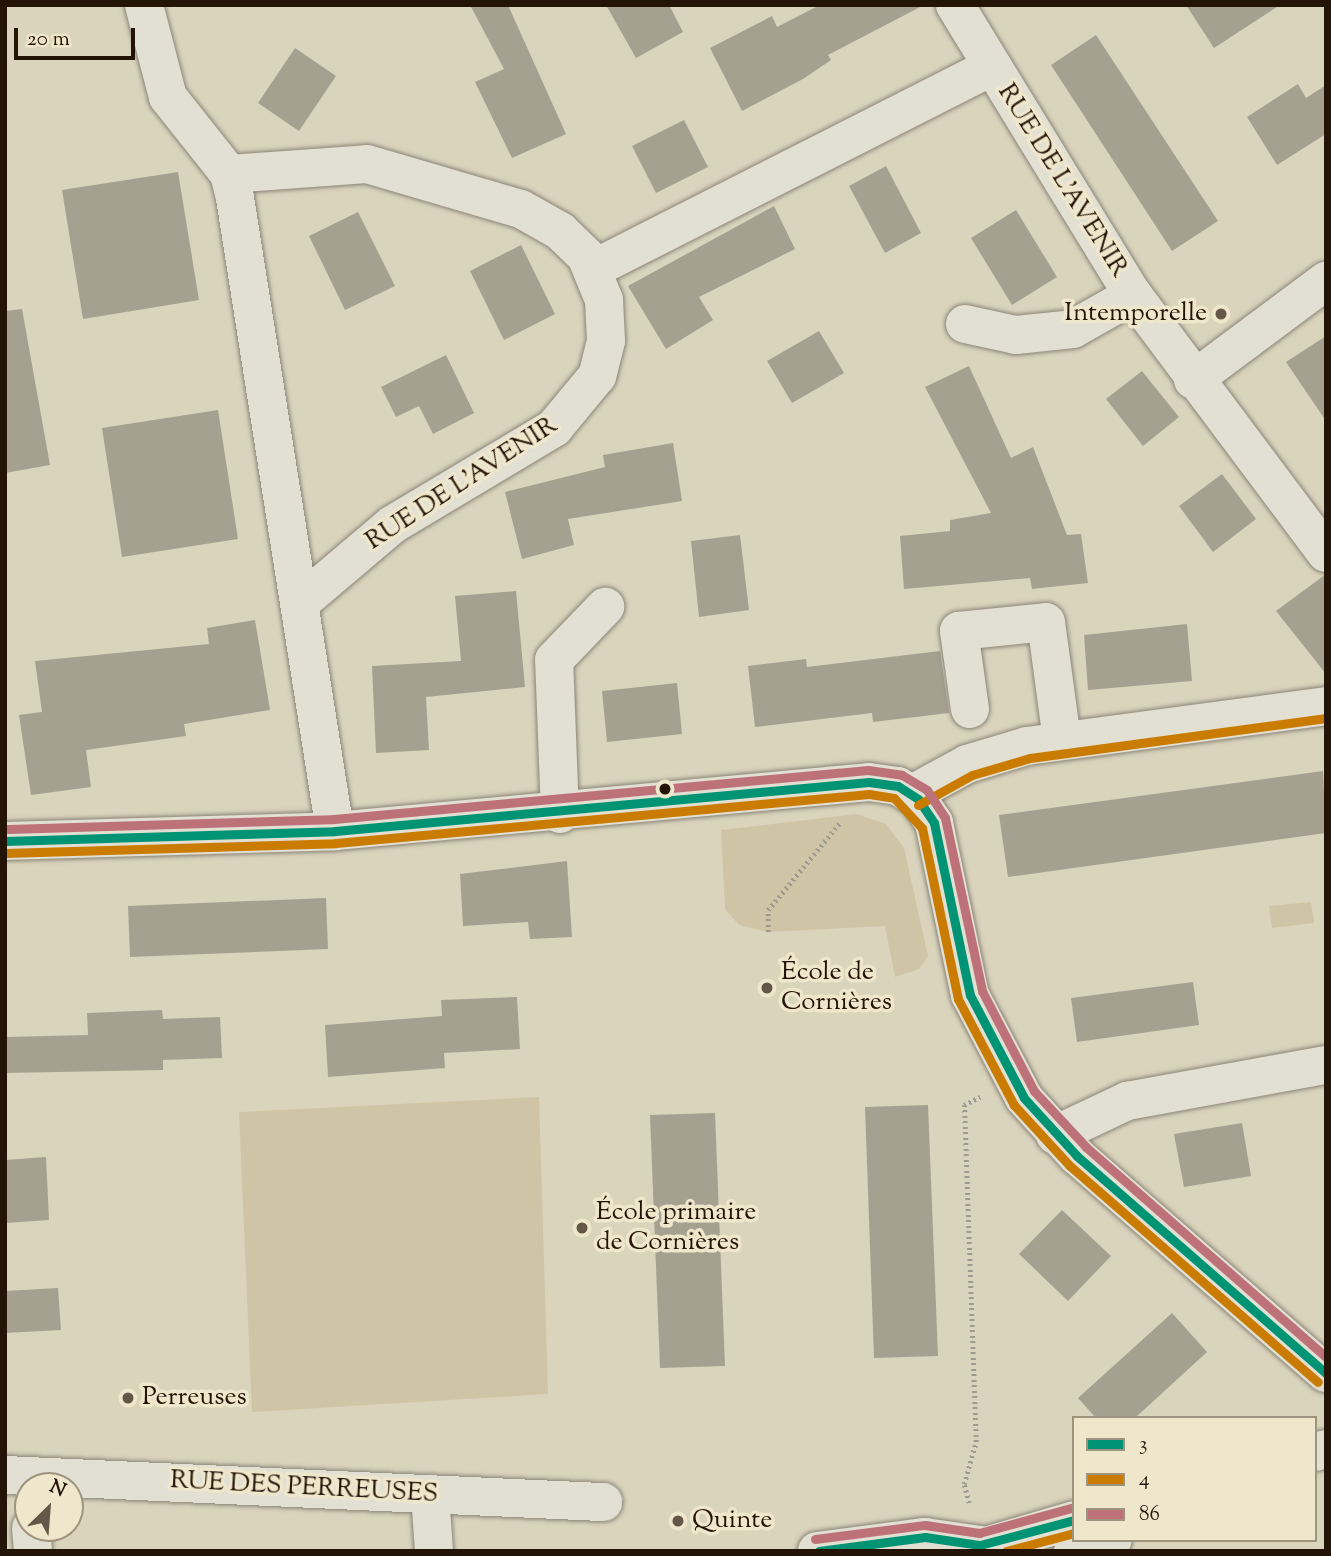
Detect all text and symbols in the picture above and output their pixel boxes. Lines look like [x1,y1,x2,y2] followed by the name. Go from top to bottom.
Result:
[18,14,138,58] scale bar
[27,25,70,55] text: 20 m
[990,78,1134,284] street label: RUE DE L'AVENIR
[1064,298,1207,330] place label: Intemporelle
[1213,306,1229,322] marker: Intemporelle
[360,410,564,558] street label: RUE DE L'AVENIR
[658,782,672,796] unlabelled marker
[781,957,892,1018] place label: École de Cornières
[759,980,775,996] marker: École de Cornières
[596,1197,756,1258] place label: École primaire de Cornières
[574,1220,590,1236] marker: École primaire de Cornières
[142,1382,247,1414] place label: Perreuses
[120,1390,136,1406] marker: Perreuses
[1072,1416,1317,1542] legend
[1139,1430,1147,1460] text: 3
[169,1465,439,1511] street label: RUE DES PERREUSES
[1139,1465,1150,1495] text: 4
[14,1472,84,1542] north arrow
[45,1474,70,1505] text: N
[1139,1500,1160,1530] text: 86
[692,1505,772,1537] place label: Quinte
[670,1513,686,1529] marker: Quinte

